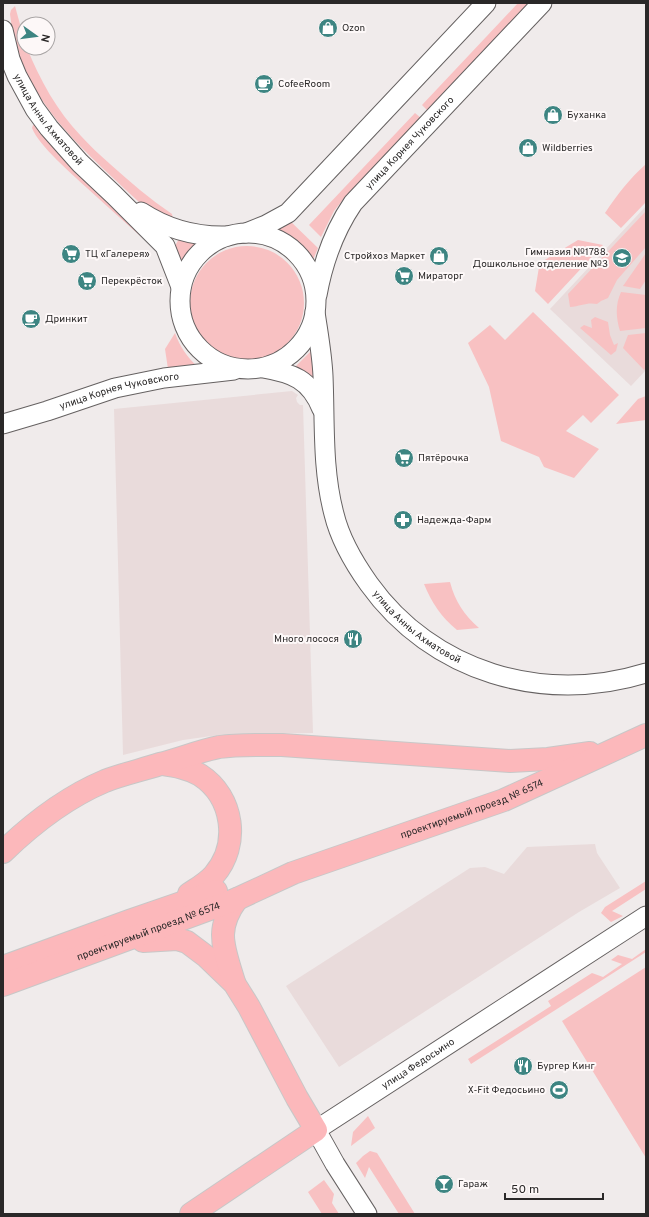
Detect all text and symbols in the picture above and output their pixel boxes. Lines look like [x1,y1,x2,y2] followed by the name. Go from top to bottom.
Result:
[16,16,56,56] north arrow
[317,17,339,39] shop icon: Ozon
[342,22,365,35] place label: Ozon
[37,33,52,44] text: N
[11,71,86,168] street label: улица Анны Ахматовой
[253,73,275,95] cafe icon: CofeeRoom
[278,78,330,91] place label: CofeeRoom
[363,93,457,192] street label: улица Корнея Чуковского
[542,104,564,126] shop icon: Буханка
[567,109,606,122] place label: Буханка
[517,137,539,159] shop icon: Wildberries
[542,142,593,155] place label: Wildberries
[60,243,82,265] supermarket icon: ТЦ «Галерея»
[428,245,450,267] shop icon: Стройхоз Маркет
[473,246,608,271] place label: Гимназия №1788. Дошкольное отделение №3
[611,247,633,269] school or university icon: Гимназия №1788. Дошкольное отделение №3
[85,248,150,261] place label: ТЦ «Галерея»
[344,250,425,263] place label: Стройхоз Маркет
[393,265,415,287] supermarket icon: Мираторг
[76,270,98,292] supermarket icon: Перекрёсток
[418,270,463,283] place label: Мираторг
[101,275,163,288] place label: Перекрёсток
[20,308,42,330] cafe icon: Дринкит
[45,313,88,326] place label: Дринкит
[58,370,180,413] street label: улица Корнея Чуковского
[393,447,415,469] supermarket icon: Пятёрочка
[418,452,469,465] place label: Пятёрочка
[392,509,414,531] pharmacy icon: Надежда-Фарм
[417,514,491,527] place label: Надежда-Фарм
[370,588,463,667] street label: улица Анны Ахматовой
[342,628,364,650] restaurant icon: Много лосося
[274,633,339,646] place label: Много лосося
[399,776,545,842] street label: проектируемый проезд № 6574
[75,899,222,964] street label: проектируемый проезд № 6574
[379,1035,457,1092] street label: улица Федосьино
[512,1055,534,1077] restaurant icon: Бургер Кинг
[537,1060,595,1073] place label: Бургер Кинг
[548,1079,570,1101] sports icon: X-Fit Федосьино
[468,1084,545,1097] place label: X-Fit Федосьино
[433,1173,455,1195] bar icon: Гараж
[505,1175,603,1201] scale bar
[458,1178,488,1191] place label: Гараж
[511,1182,539,1198] text: 50 m

